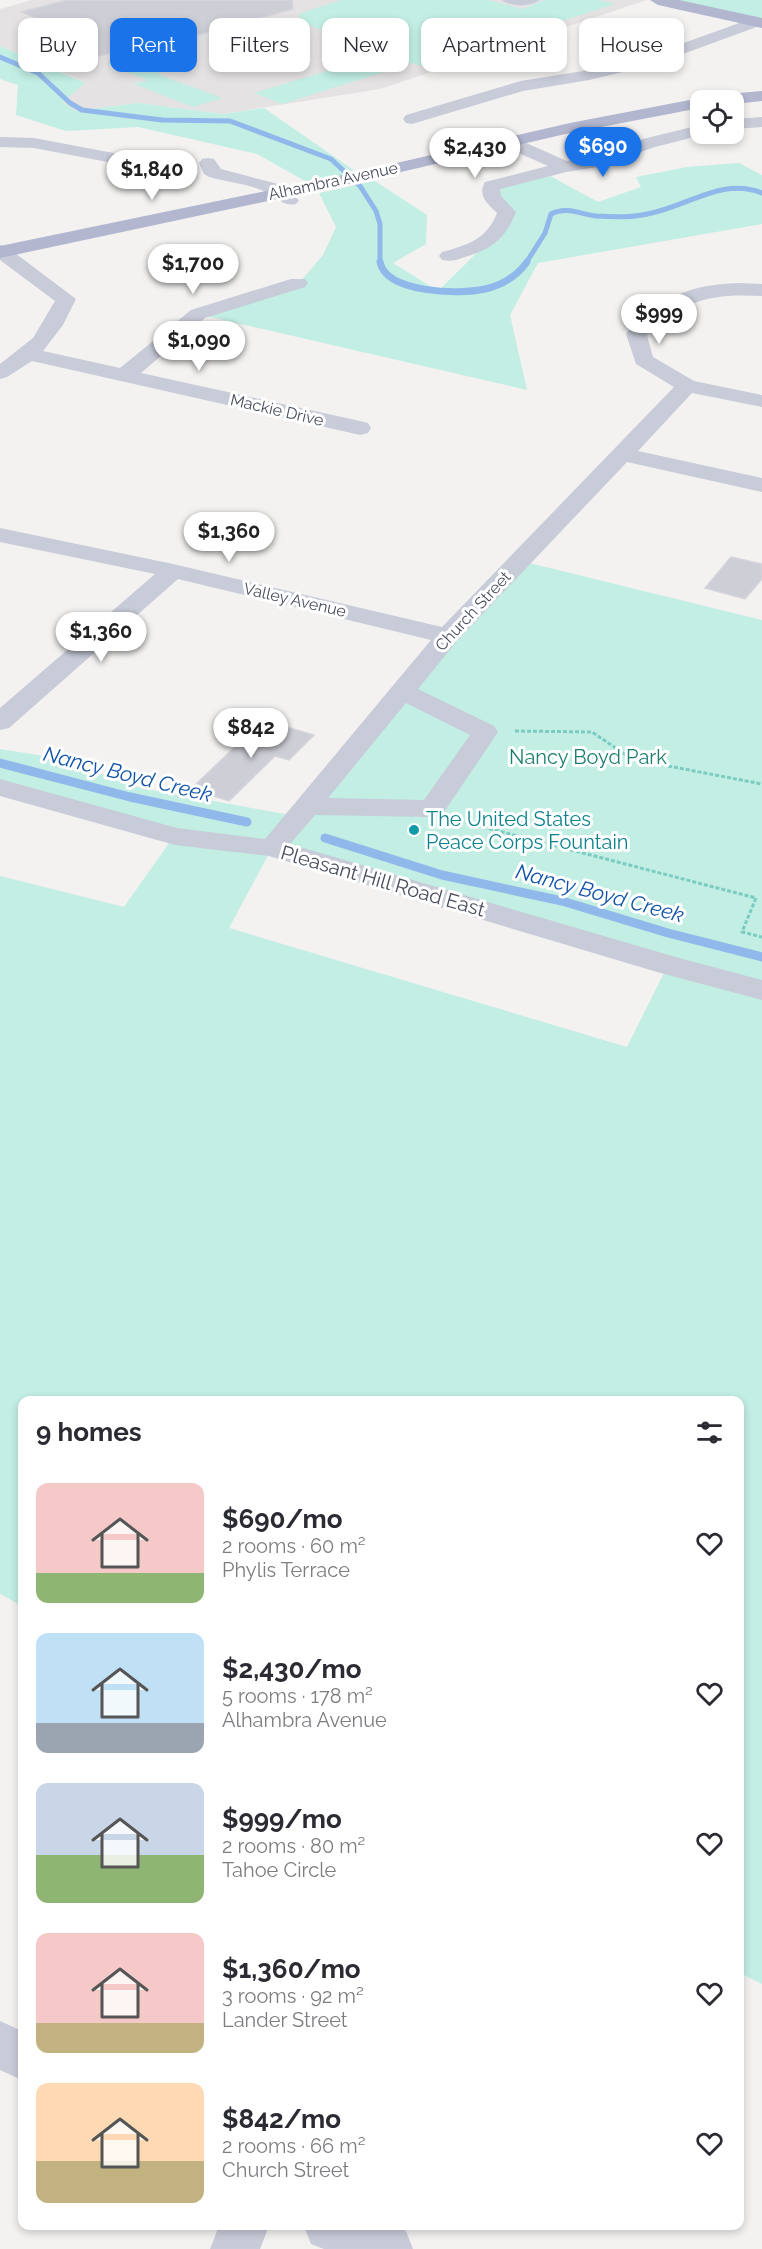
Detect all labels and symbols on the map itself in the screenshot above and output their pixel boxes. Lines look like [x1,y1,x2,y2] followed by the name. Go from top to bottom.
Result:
[567,127,639,178] pin: $690
[426,128,524,179] pin: $2,430
[103,150,201,201] pin: $1,840
[267,158,399,204] street label: Alhambra Avenue
[144,244,242,295] pin: $1,700
[623,294,695,345] pin: $999
[150,321,248,372] pin: $1,090
[229,390,325,430] street label: Mackie Drive
[180,512,278,563] pin: $1,360
[431,567,515,655] street label: Church Street
[242,579,348,621] street label: Valley Avenue
[52,612,150,663] pin: $1,360
[215,708,287,759] pin: $842
[41,741,215,807] water label: Nancy Boyd Creek
[509,745,667,769] park label: Nancy Boyd Park
[426,807,628,854] place label: The United States Peace Corps Fountain
[407,823,421,837] marker: The United States Peace Corps Fountain
[278,840,488,922] street label: Pleasant Hill Road East
[513,859,687,927] water label: Nancy Boyd Creek

